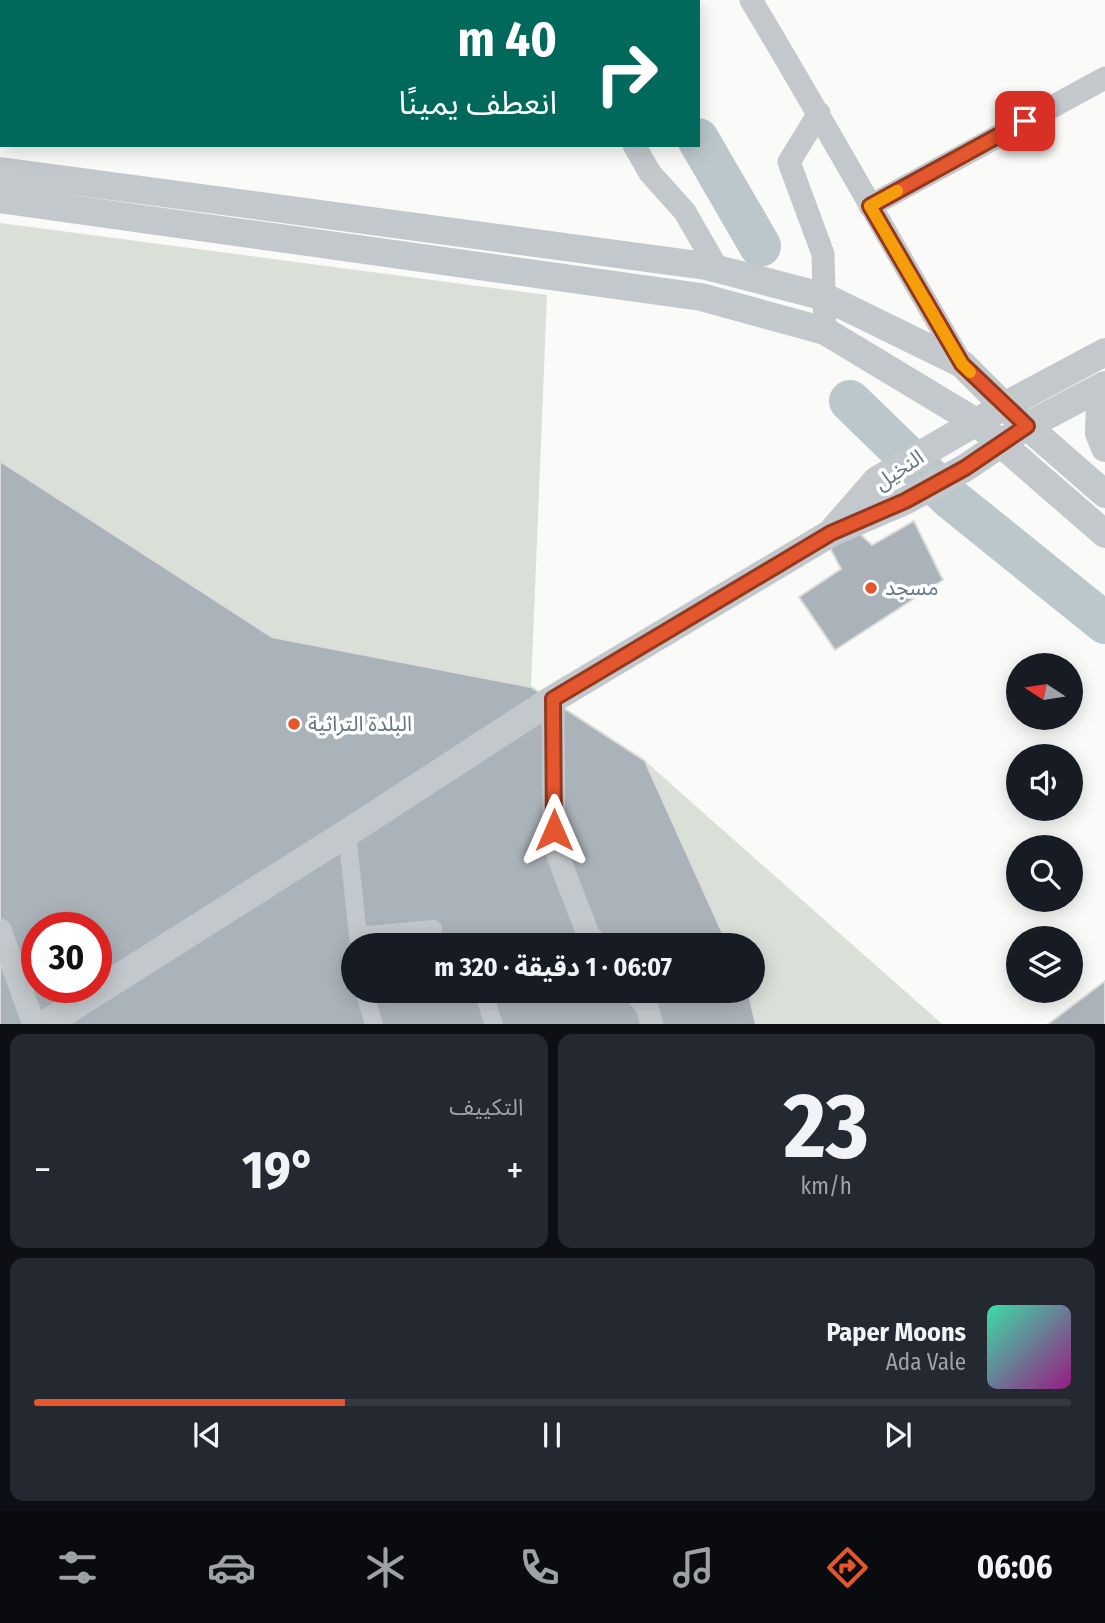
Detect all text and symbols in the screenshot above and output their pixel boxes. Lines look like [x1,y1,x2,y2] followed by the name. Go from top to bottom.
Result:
[457,10,557,69] text: 40 m
[581,28,672,119] icon: right
[398,84,557,122] text: انعطف يمينًا
[995,91,1055,151] pin
[1006,102,1044,140] icon: arrive
[869,444,929,496] street label: النخيل
[885,575,938,601] place label: مسجد
[863,580,879,596] marker: مسجد
[1006,653,1083,730] north arrow
[1006,653,1083,1003] map controls
[308,711,412,737] place label: البلدة التراثية
[286,716,302,732] marker: البلدة التراثية
[1006,744,1083,821] button: sound
[517,793,591,867] position arrow
[1006,835,1083,912] button: search
[21,912,112,1003] speed limit sign: 30
[1006,926,1083,1003] button: layers
[434,952,672,983] text: 06:07 · 1 دقيقة · 320 m
[784,1072,869,1181] text: 23
[449,1093,524,1121] text: التكييف
[242,1139,315,1202] text: 19°
[34,1147,51,1193] text: −
[506,1147,524,1193] text: +
[801,1172,852,1200] text: km/h
[826,1317,966,1348] text: Paper Moons
[886,1348,966,1376] text: Ada Vale
[188,1416,226,1454] icon: previous
[533,1416,571,1454] icon: pause
[879,1416,917,1454] icon: next
[53,1543,102,1592] icon: filters
[207,1543,256,1592] icon: car
[361,1543,410,1592] icon: climate
[515,1543,564,1592] icon: phone
[669,1543,718,1592] icon: music
[823,1543,872,1592] icon: directions
[977,1548,1052,1586] text: 06:06

